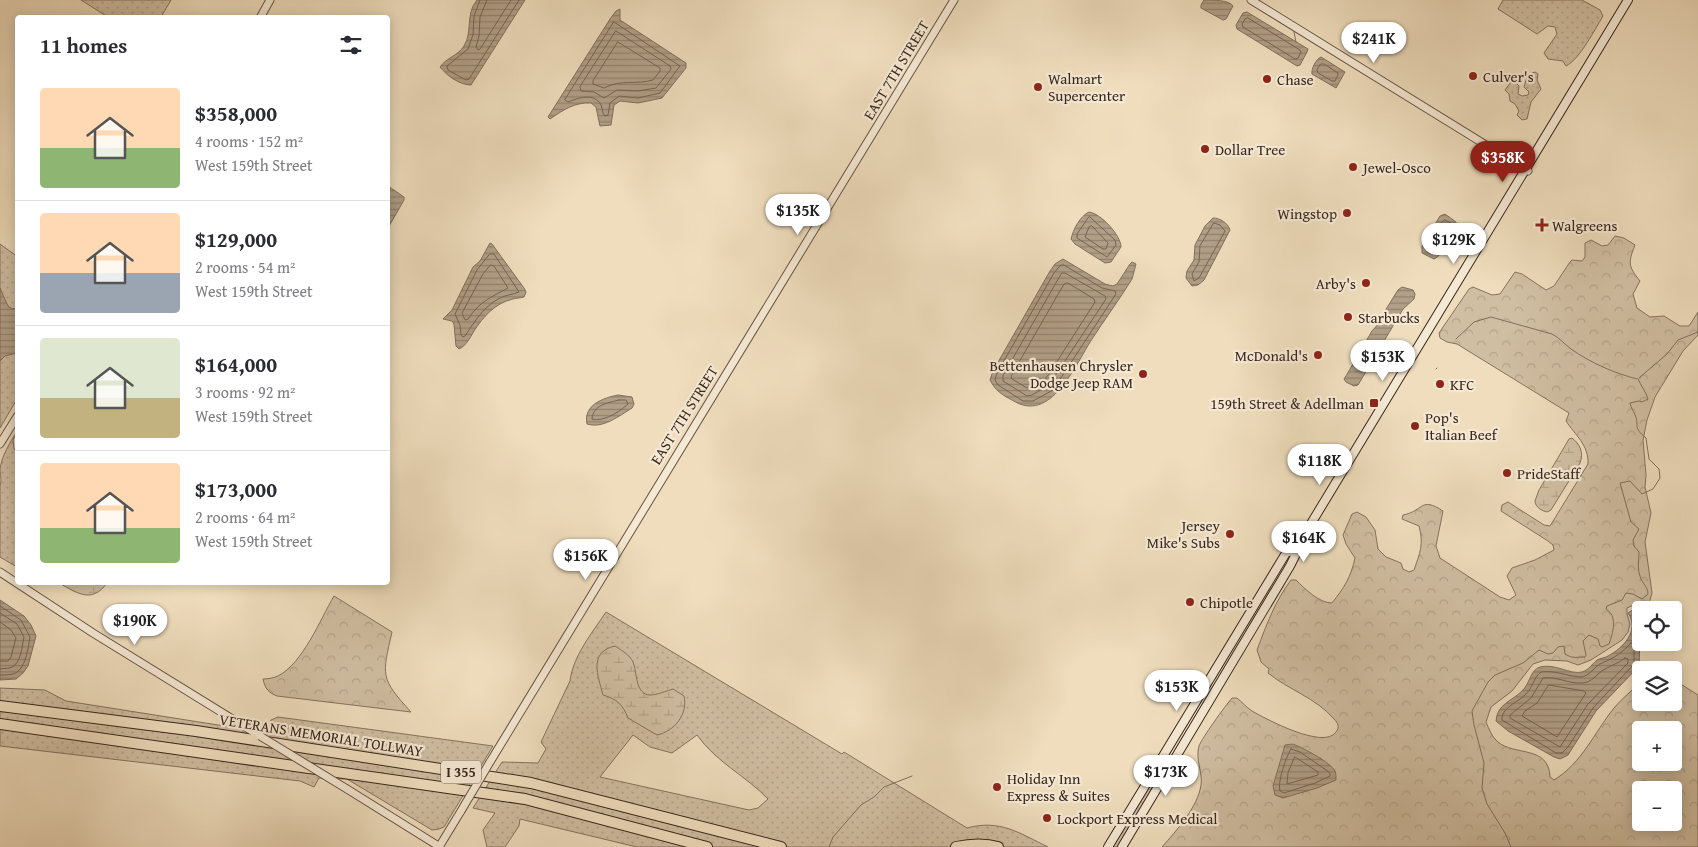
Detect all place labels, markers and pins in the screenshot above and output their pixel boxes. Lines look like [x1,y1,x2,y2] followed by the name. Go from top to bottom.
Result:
[1339,22,1409,64] pin: $241K
[1483,66,1534,87] place label: Culver's
[1048,68,1125,106] place label: Walmart Supercenter
[1277,69,1314,90] place label: Chase
[1467,70,1479,82] marker: Culver's
[1261,73,1273,85] marker: Chase
[1032,81,1044,93] marker: Walmart Supercenter
[1215,139,1285,160] place label: Dollar Tree
[1468,140,1538,183] pin: $358K
[1199,143,1211,155] marker: Dollar Tree
[1361,157,1431,178] place label: Jewel-Osco
[1347,161,1359,173] marker: Jewel-Osco
[763,194,833,236] pin: $135K
[1277,203,1337,224] place label: Wingstop
[1341,207,1353,219] marker: Wingstop
[1552,215,1617,236] place label: Walgreens
[1536,219,1548,231] marker: Walgreens
[1419,222,1489,265] pin: $129K
[1316,273,1356,294] place label: Arby's
[1360,277,1372,289] marker: Arby's
[1358,307,1420,328] place label: Starbucks
[1342,311,1354,323] marker: Starbucks
[1348,340,1418,382] pin: $153K
[1235,345,1308,366] place label: McDonald's
[1312,349,1324,361] marker: McDonald's
[989,355,1133,393] place label: Bettenhausen Chrysler Dodge Jeep RAM
[1137,368,1149,380] marker: Bettenhausen Chrysler Dodge Jeep RAM
[1450,374,1474,395] place label: KFC
[1434,378,1446,390] marker: KFC
[1210,393,1365,414] place label: 159th Street & Adellman
[1368,397,1380,409] marker: 159th Street & Adellman
[1425,407,1499,445] place label: Pop's Italian Beef
[1409,420,1421,432] marker: Pop's Italian Beef
[1285,444,1355,486] pin: $118K
[1517,463,1581,484] place label: PrideStaff
[1501,467,1513,479] marker: PrideStaff
[1147,515,1221,553] place label: Jersey Mike's Subs
[1269,520,1339,563] pin: $164K
[1224,528,1236,540] marker: Jersey Mike's Subs
[551,538,621,581] pin: $156K
[1200,592,1253,613] place label: Chipotle
[1184,596,1196,608] marker: Chipotle
[100,604,170,646] pin: $190K
[1142,670,1212,712] pin: $153K
[1131,754,1201,797] pin: $173K
[1007,768,1110,806] place label: Holiday Inn Express & Suites
[991,781,1003,793] marker: Holiday Inn Express & Suites
[1057,808,1218,829] place label: Lockport Express Medical
[1041,812,1053,824] marker: Lockport Express Medical

